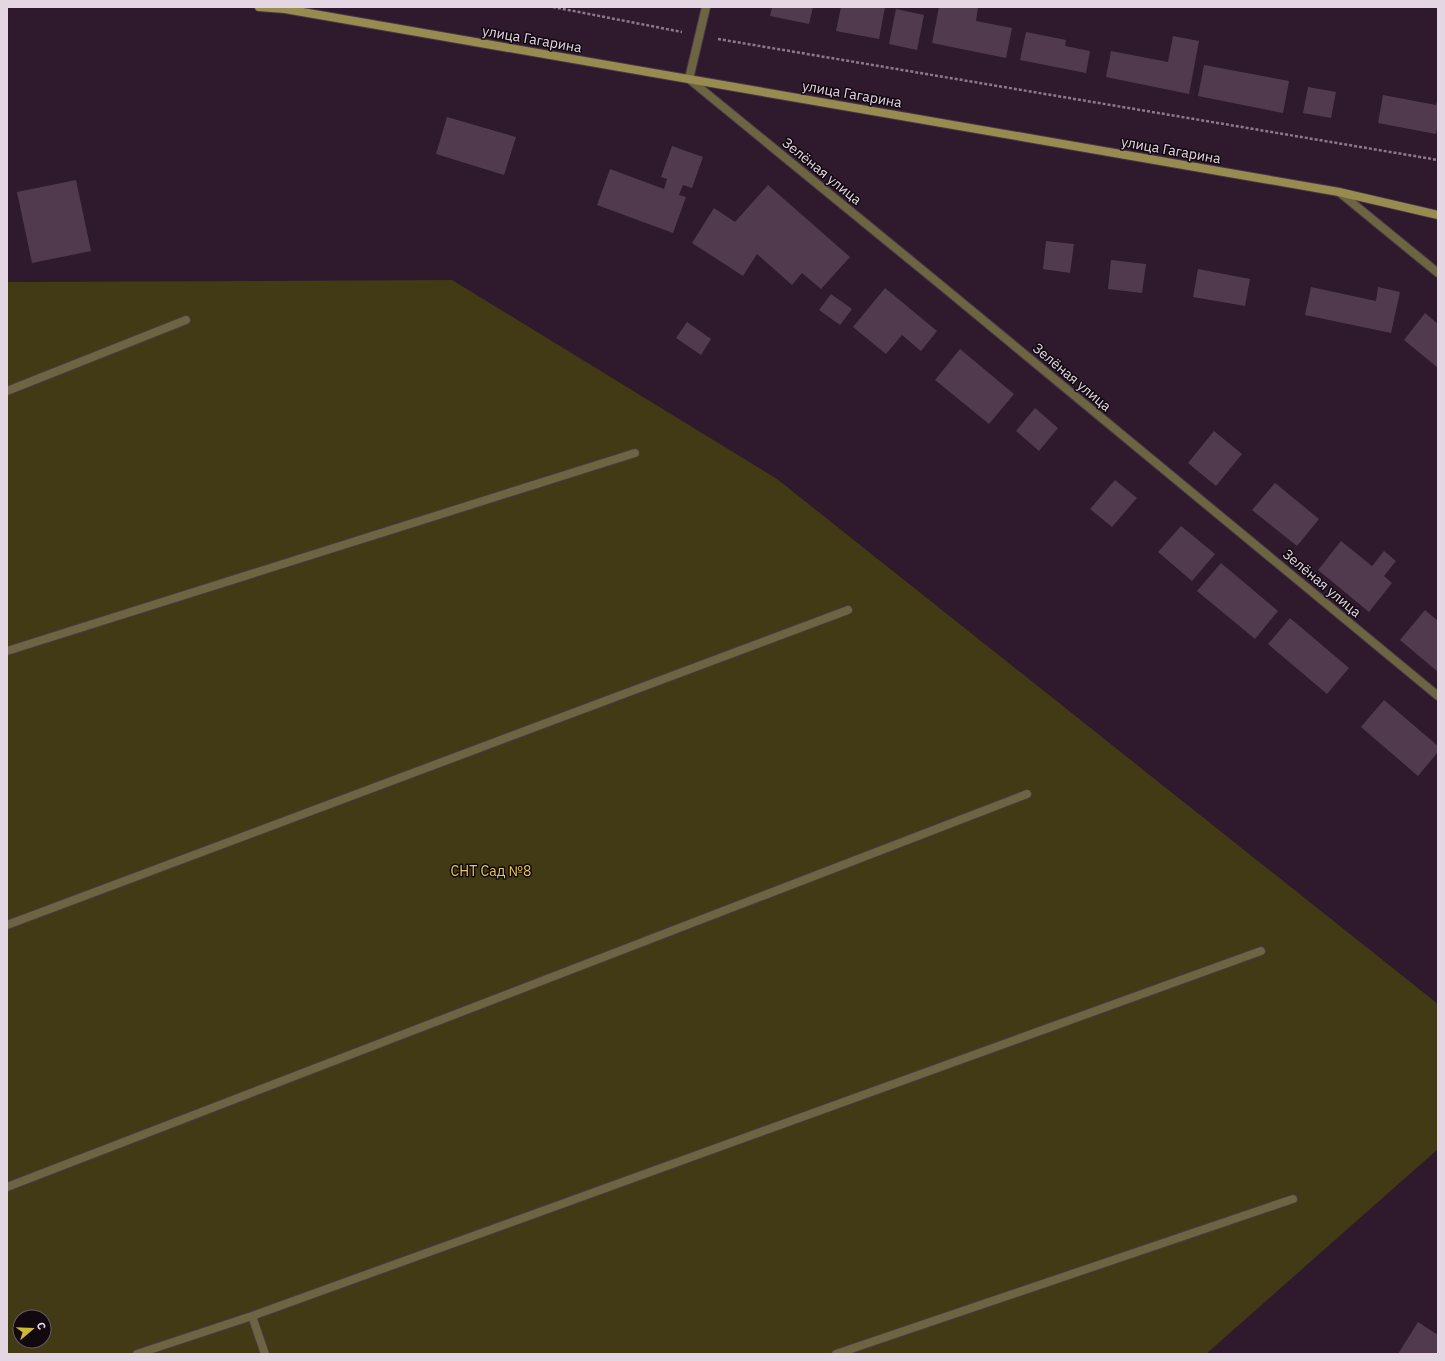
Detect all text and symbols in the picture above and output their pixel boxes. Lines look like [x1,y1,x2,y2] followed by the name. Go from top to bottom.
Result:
[481,21,584,57] street label: улица Гагарина
[801,76,904,112] street label: улица Гагарина
[1120,132,1223,168] street label: улица Гагарина
[779,134,866,209] street label: Зелёная улица
[1029,339,1115,415] street label: Зелёная улица
[1279,545,1365,621] street label: Зелёная улица
[451,862,531,880] park label: СНТ Сад №8
[12,1309,52,1349] north arrow
[34,1320,49,1331] text: С

